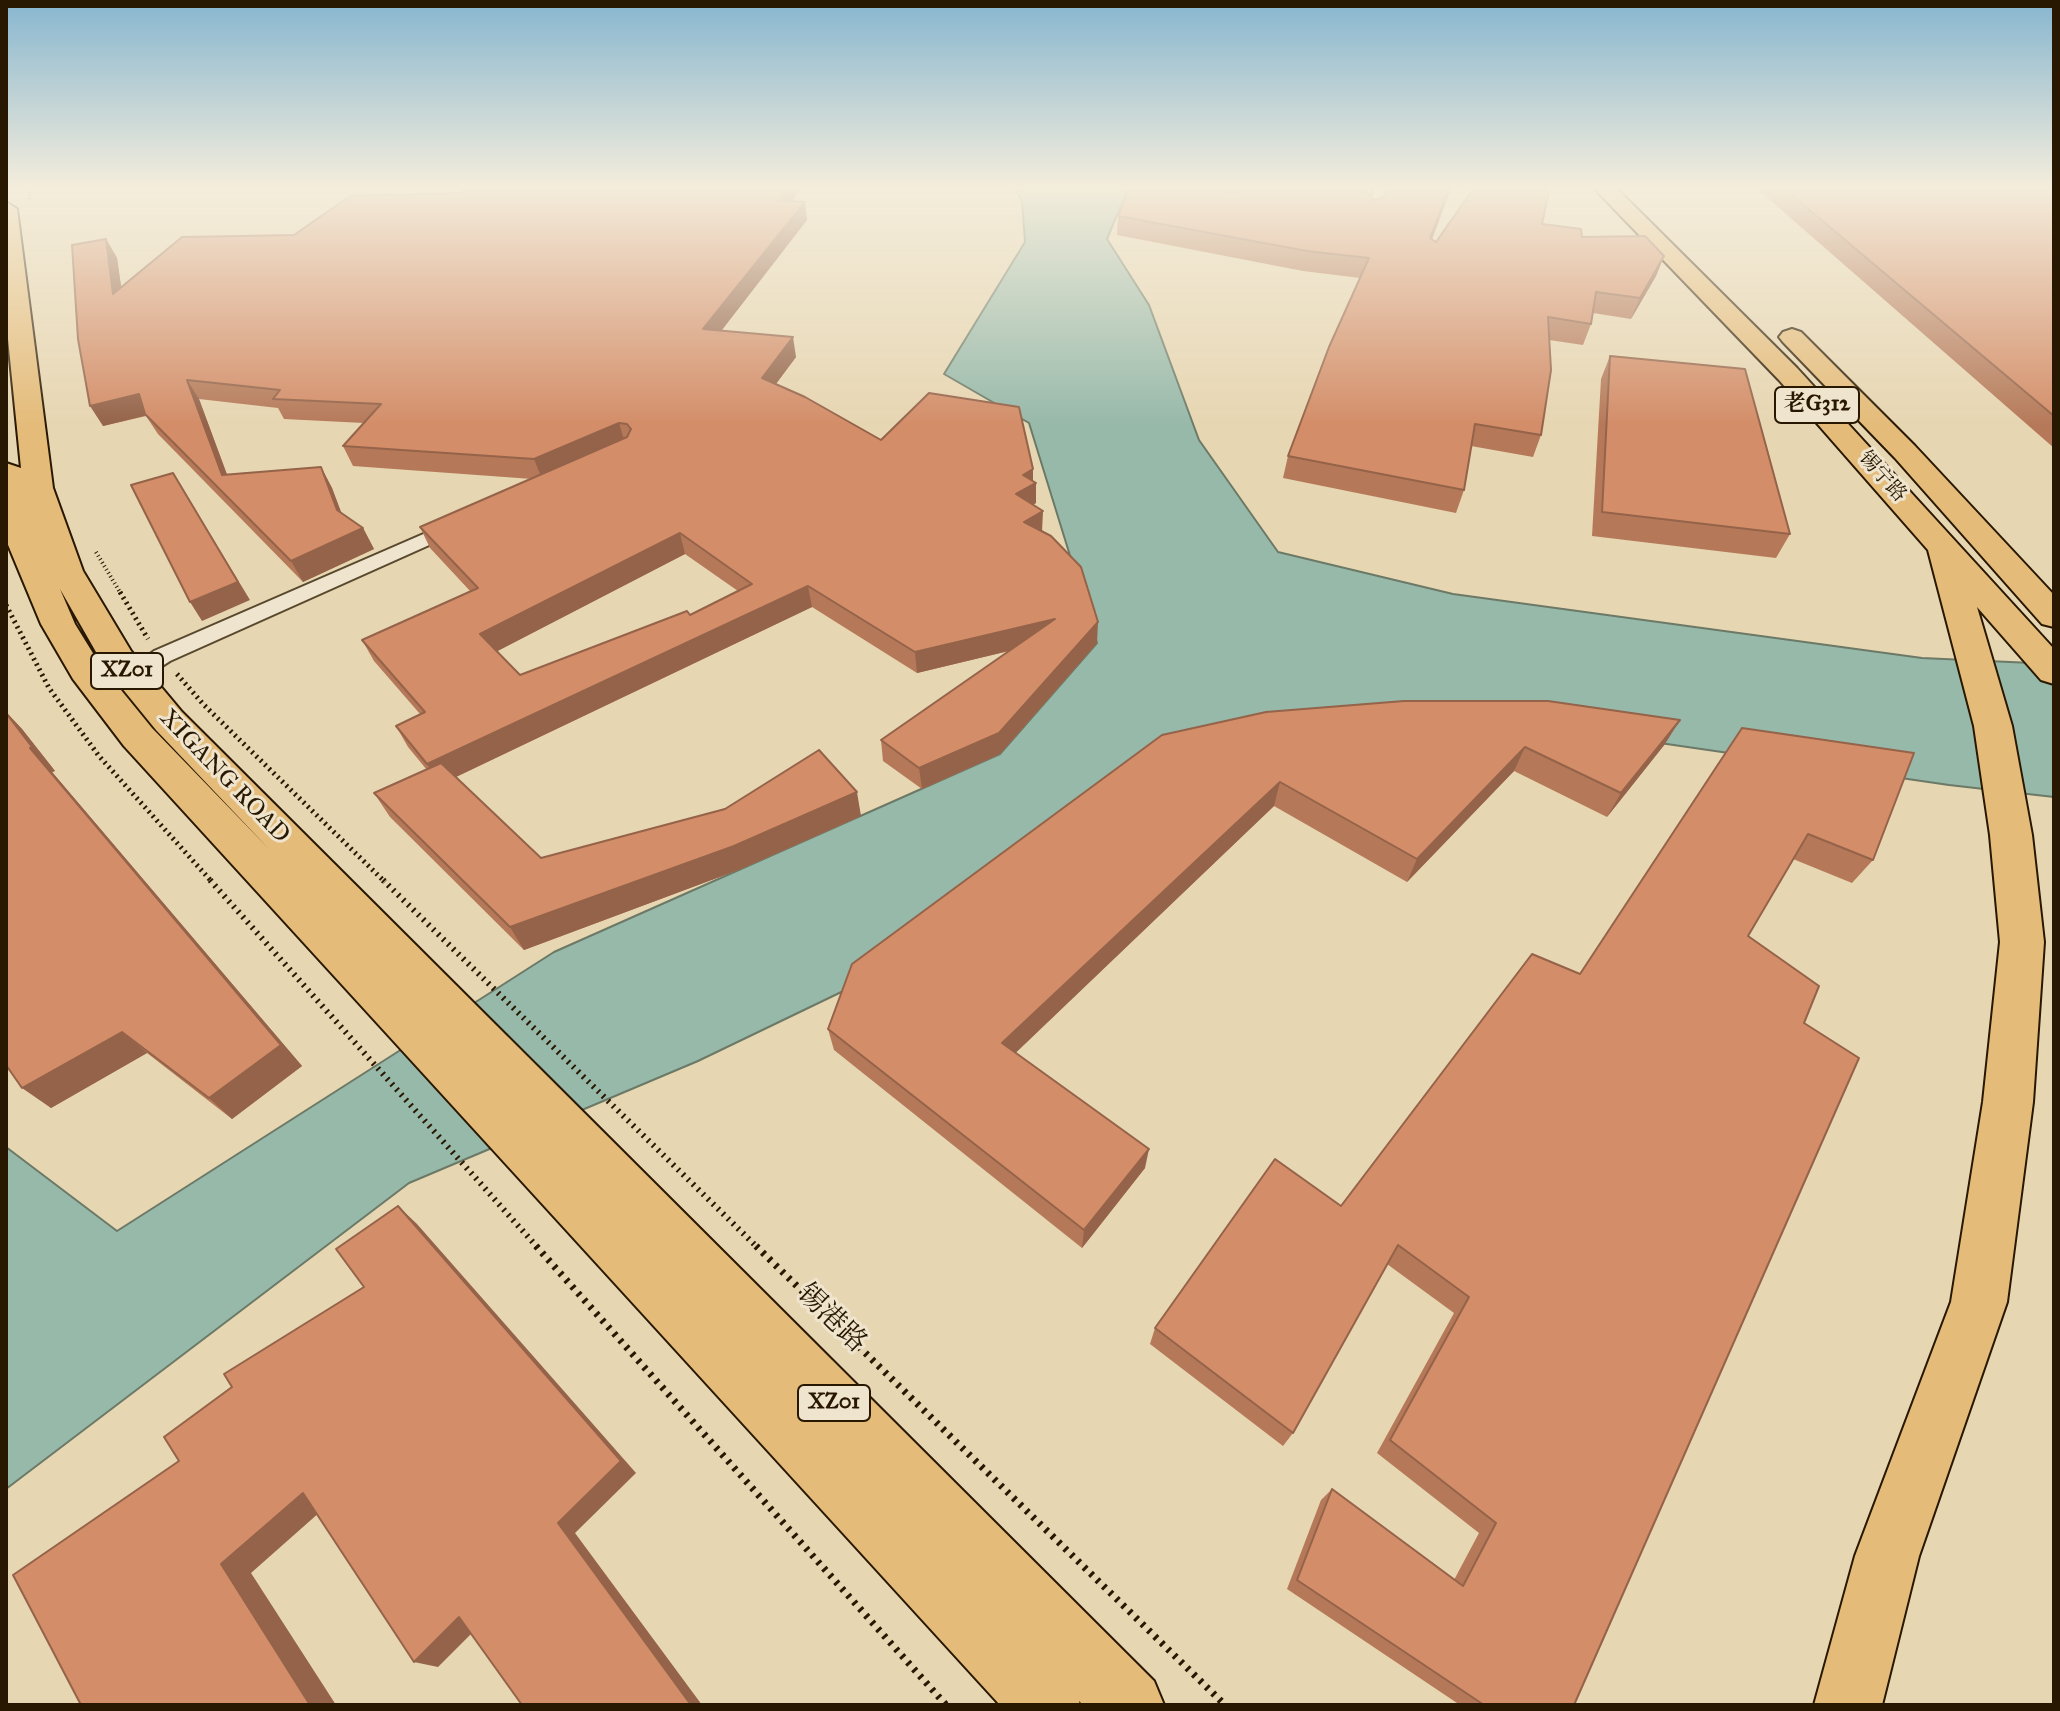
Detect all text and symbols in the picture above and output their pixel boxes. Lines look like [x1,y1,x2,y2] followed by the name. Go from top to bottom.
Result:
[1775,387,1859,423] road number: 老G312
[1853,447,1911,507] street label: 锡宁路
[91,653,163,689] road number: XZ01
[153,704,295,850] street label: XIGANG ROAD
[789,1278,873,1360] street label: 锡港路
[798,1385,870,1421] road number: XZ01

